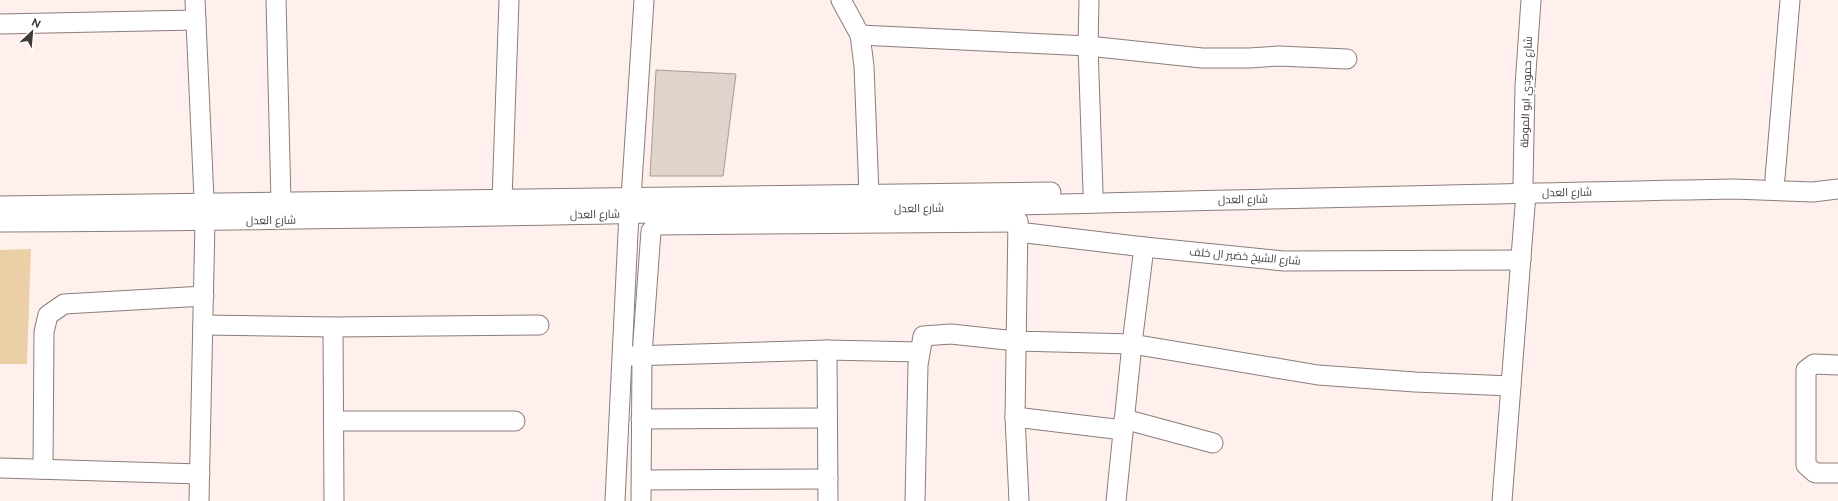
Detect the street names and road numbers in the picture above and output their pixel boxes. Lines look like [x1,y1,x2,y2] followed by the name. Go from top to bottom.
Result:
[1518,36,1537,148] street label: شارع حمودي ابو الموطة
[1542,186,1592,200] street label: شارع العدل
[1218,193,1268,207] street label: شارع العدل
[894,202,944,216] street label: شارع العدل
[570,208,620,222] street label: شارع العدل
[246,214,296,228] street label: شارع العدل
[1189,245,1301,269] street label: شارع الشيخ خضير ال خلف

